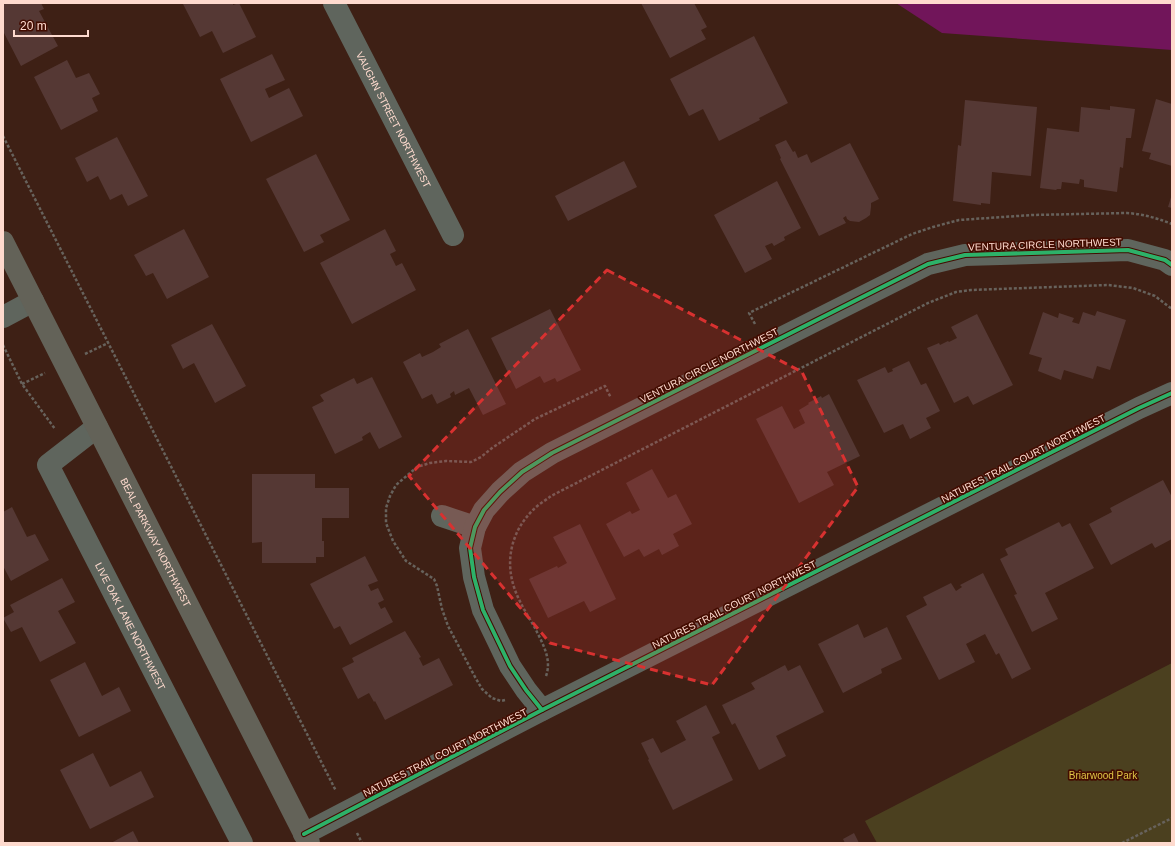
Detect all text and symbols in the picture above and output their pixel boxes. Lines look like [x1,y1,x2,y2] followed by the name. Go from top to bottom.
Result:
[14,12,88,38] scale bar
[20,19,47,33] text: 20 m
[354,50,433,190] street label: VAUGHN STREET NORTHWEST
[968,236,1122,253] street label: VENTURA CIRCLE NORTHWEST
[638,326,780,405] street label: VENTURA CIRCLE NORTHWEST
[939,412,1107,505] street label: NATURES TRAIL COURT NORTHWEST
[118,476,193,609] street label: BEAL PARKWAY NORTHWEST
[650,558,818,651] street label: NATURES TRAIL COURT NORTHWEST
[93,561,167,692] street label: LIVE OAK LANE NORTHWEST
[361,706,529,799] street label: NATURES TRAIL COURT NORTHWEST
[1069,770,1138,781] park label: Briarwood Park

